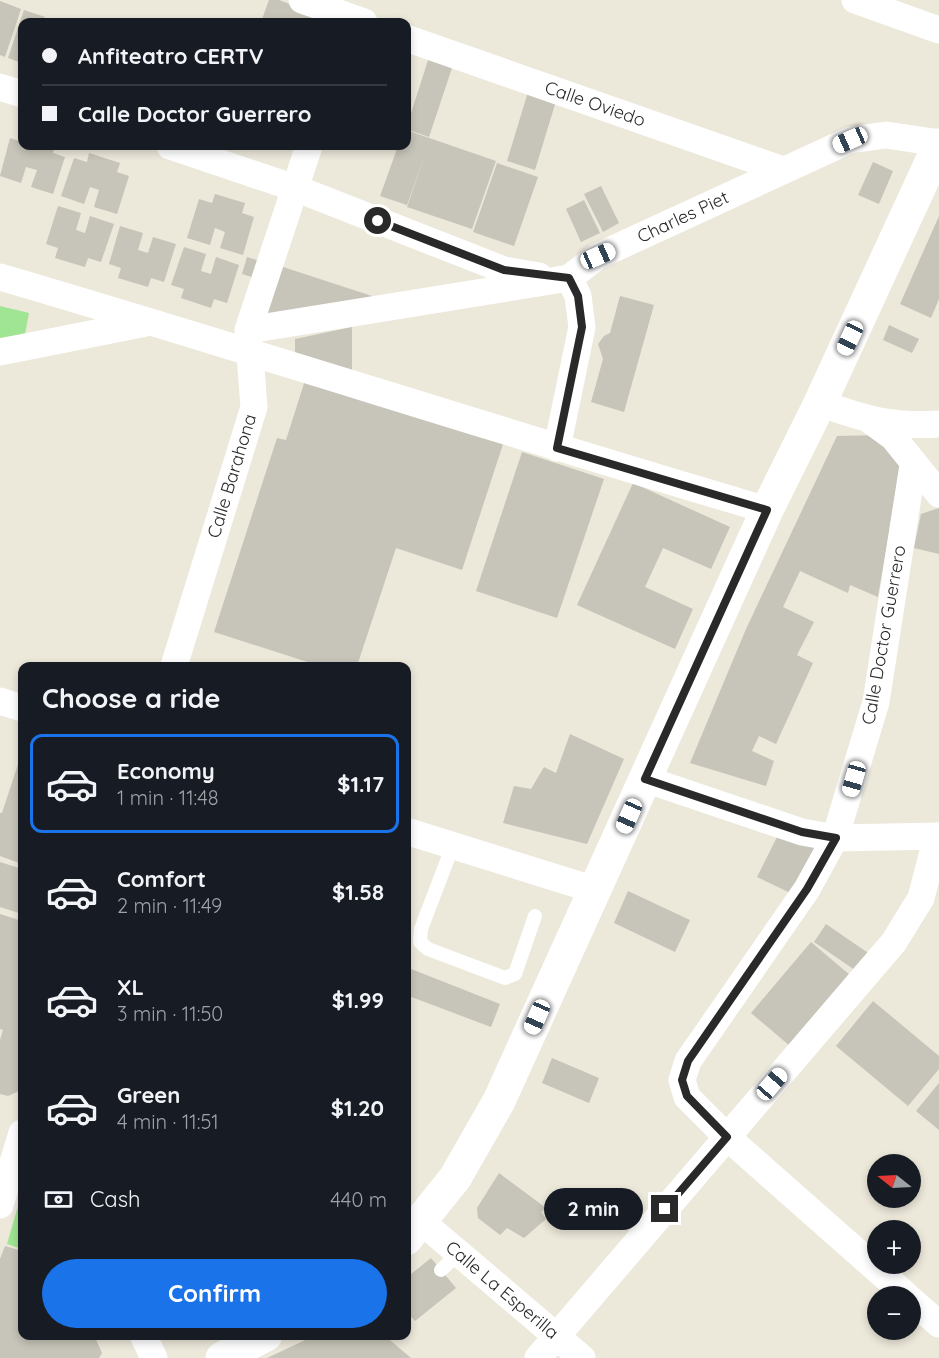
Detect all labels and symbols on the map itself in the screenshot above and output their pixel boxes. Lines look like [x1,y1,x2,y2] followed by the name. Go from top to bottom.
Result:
[542,76,649,131] street label: Calle Oviedo
[830,124,870,156] car
[633,185,732,248] street label: Charles Piet
[364,207,391,234] route start
[578,240,618,272] car
[834,318,866,358] car
[202,411,261,541] street label: Calle Barahona
[856,543,911,726] street label: Calle Doctor Guerrero
[840,759,868,799] car
[613,796,645,836] car
[521,997,553,1037] car
[753,1065,791,1103] car
[867,1154,921,1208] north arrow
[545,1188,644,1230] callout: 2 min
[651,1195,678,1222] route end
[441,1236,564,1344] street label: Calle La Esperilla

